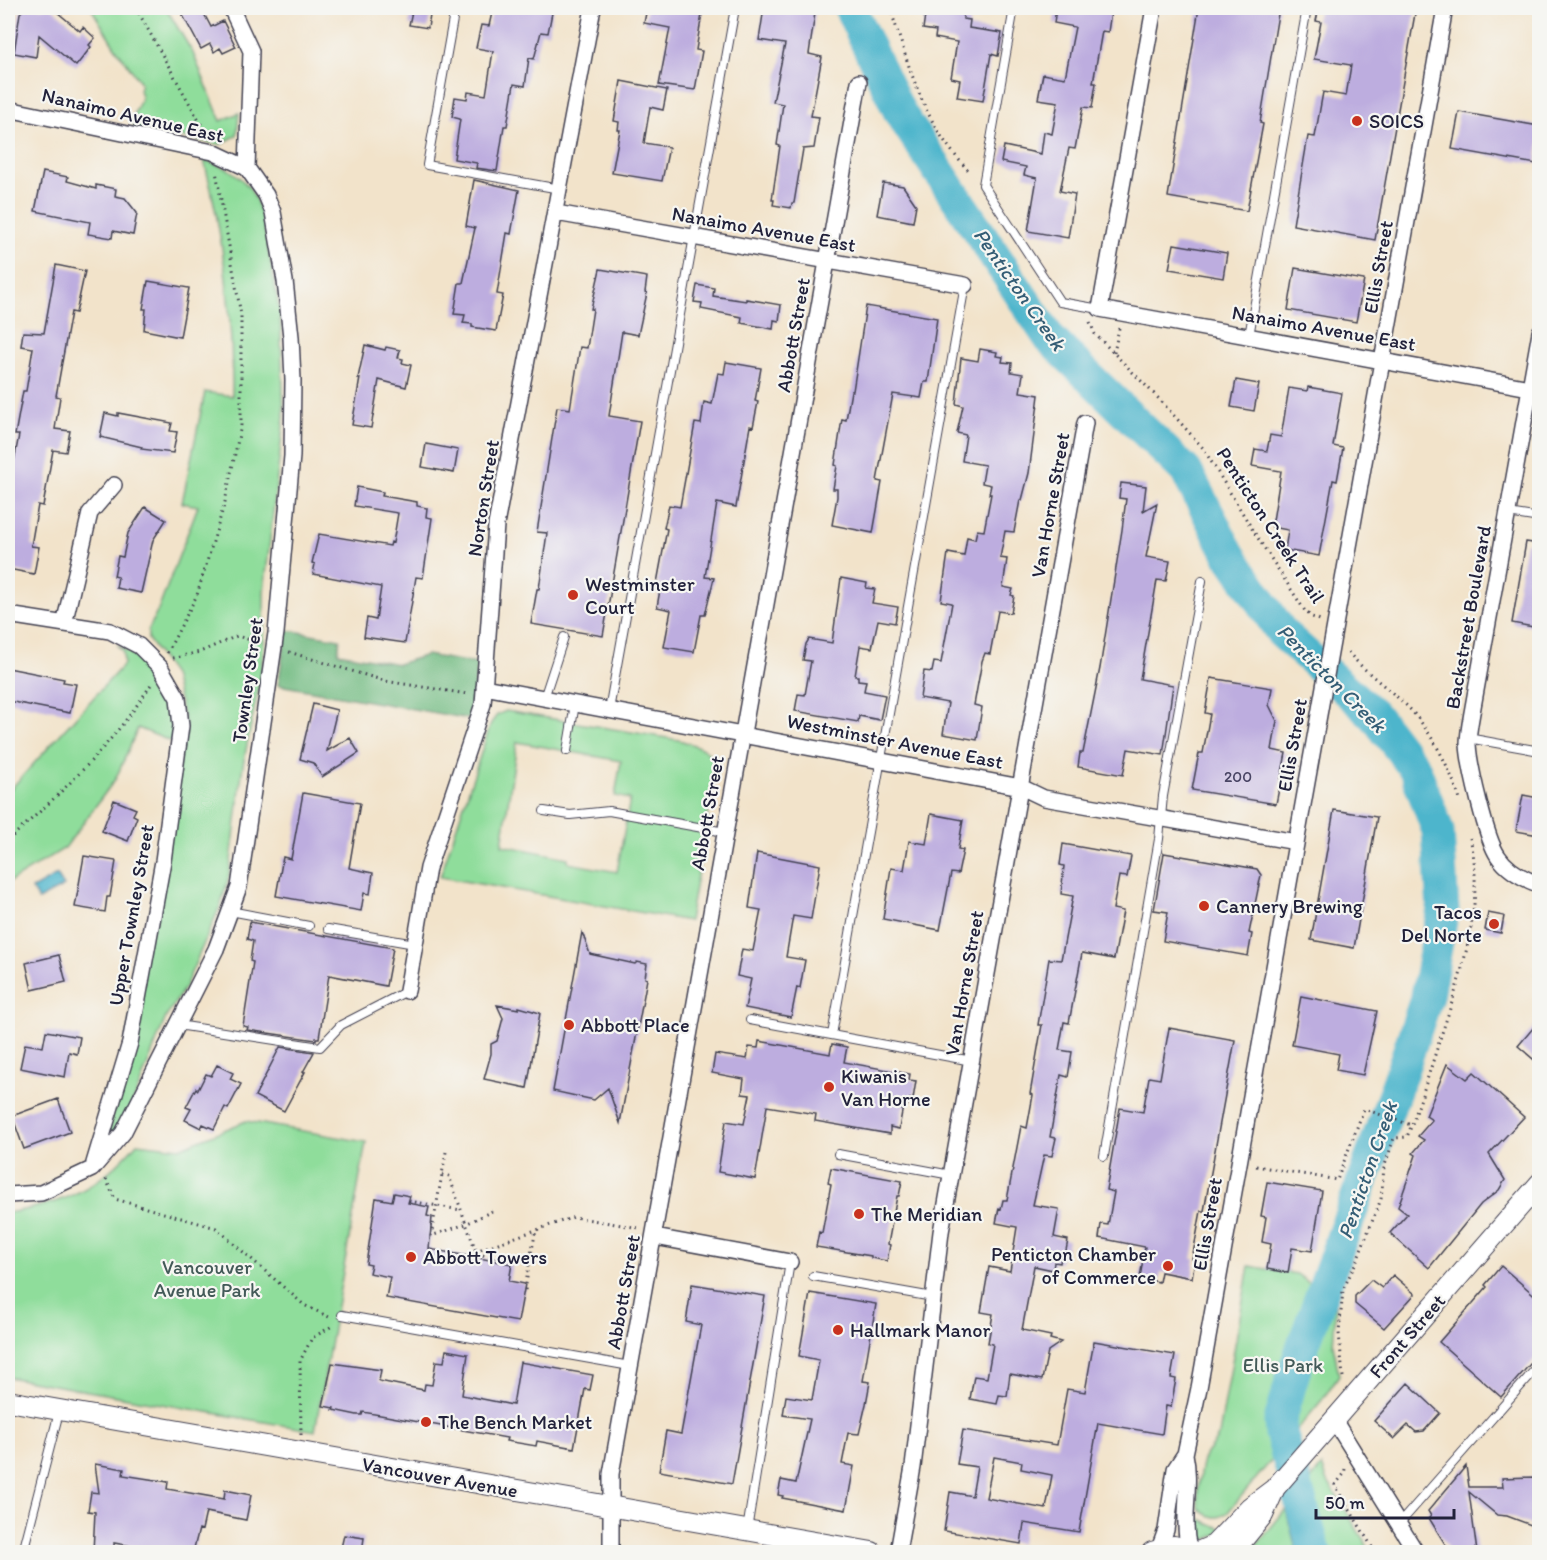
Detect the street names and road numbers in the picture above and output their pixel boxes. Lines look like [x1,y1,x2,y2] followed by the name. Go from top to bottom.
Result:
[40,82,226,148] street label: Nanaimo Avenue East
[670,201,858,257] street label: Nanaimo Avenue East
[1358,219,1398,315] street label: Ellis Street
[771,275,815,394] street label: Abbott Street
[1230,300,1418,356] street label: Nanaimo Avenue East
[1025,431,1075,579] street label: Van Horne Street
[462,438,504,558] street label: Norton Street
[1212,443,1331,608] street label: Penticton Creek Trail
[1440,523,1496,711] street label: Backstreet Boulevard
[226,616,268,744] street label: Townley Street
[1272,697,1312,793] street label: Ellis Street
[785,708,1006,774] street label: Westminster Avenue East
[685,753,729,872] street label: Abbott Street
[103,822,159,1008] street label: Upper Townley Street
[939,909,989,1057] street label: Van Horne Street
[1187,1176,1227,1272] street label: Ellis Street
[601,1232,645,1351] street label: Abbott Street
[1364,1289,1450,1383] street label: Front Street
[360,1451,520,1503] street label: Vancouver Avenue

